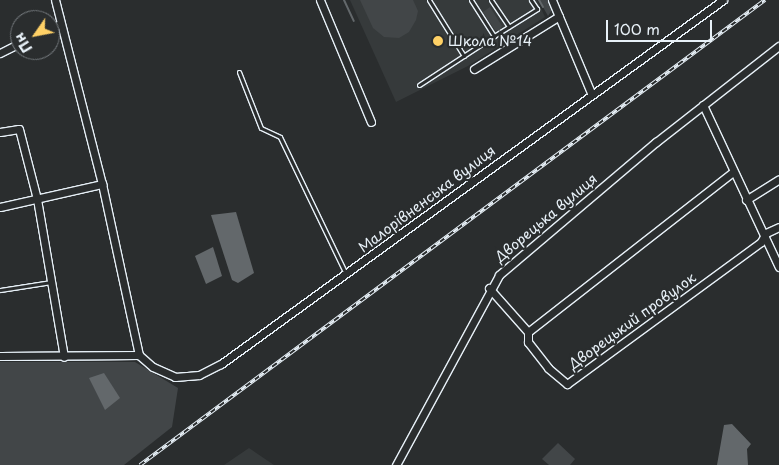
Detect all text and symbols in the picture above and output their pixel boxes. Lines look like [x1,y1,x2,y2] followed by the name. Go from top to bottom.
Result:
[10,10,60,60] north arrow
[609,10,715,42] scale bar
[614,17,660,40] text: 100 m
[9,29,37,57] text: Пн
[448,33,532,49] place label: Школа №14
[432,35,444,47] marker: Школа №14
[355,142,499,256] street label: Малорівненська вулиця
[491,170,601,266] street label: Дворецька вулиця
[565,269,699,373] street label: Дворецький провулок

